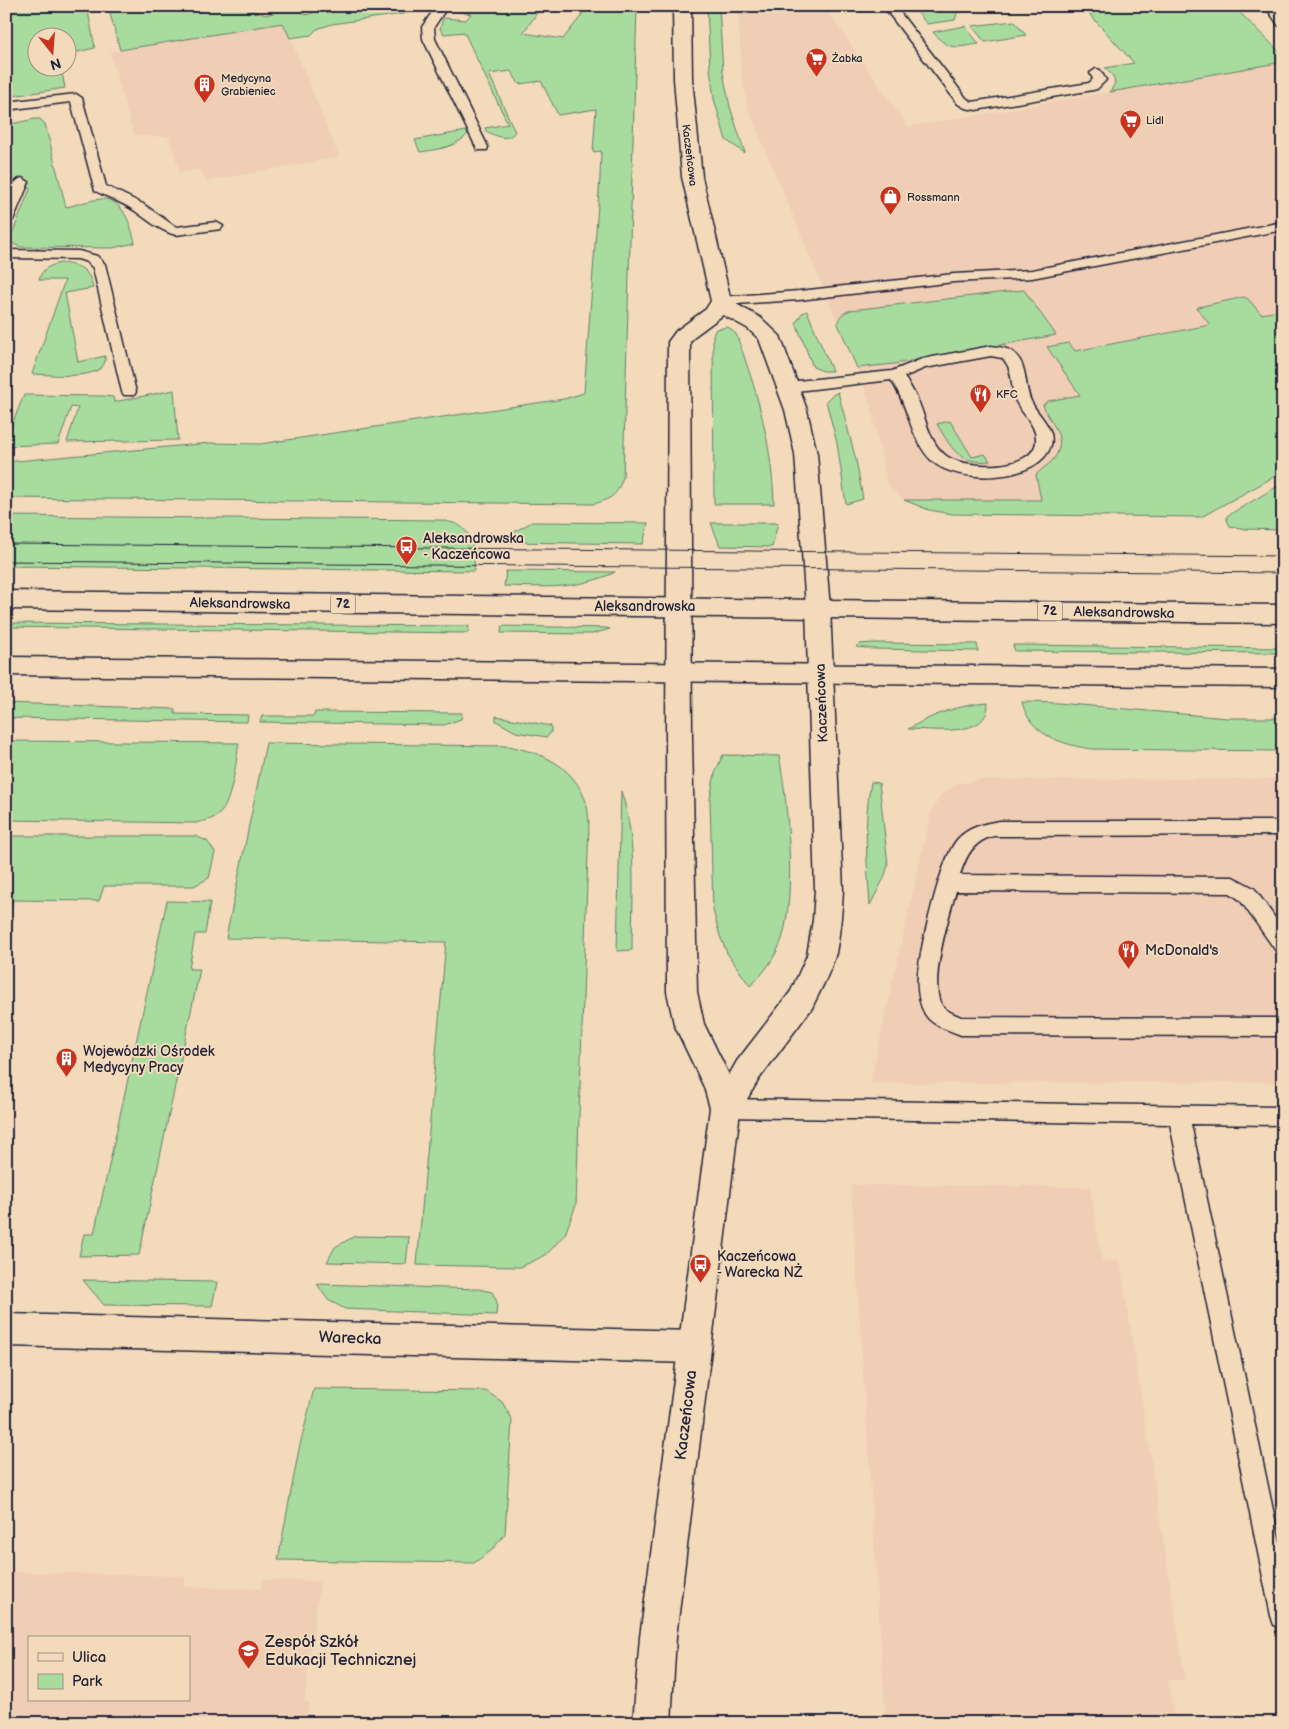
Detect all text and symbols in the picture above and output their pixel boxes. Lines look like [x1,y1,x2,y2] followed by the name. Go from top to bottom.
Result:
[28,28,78,78] north arrow
[804,46,828,77] supermarket icon: Żabka
[831,52,863,65] place label: Żabka
[48,54,63,74] text: N
[193,72,217,103] building icon: Medycyna Grabieniec
[221,72,276,98] place label: Medycyna Grabieniec
[1118,108,1142,139] supermarket icon: Lidl
[1146,114,1164,127] place label: Lidl
[679,123,700,187] street label: Kaczeńcowa
[879,185,903,216] shop icon: Rossmann
[907,191,960,204] place label: Rossmann
[968,382,992,413] restaurant icon: KFC
[996,388,1018,401] place label: KFC
[423,530,524,563] place label: Aleksandrowska - Kaczeńcowa
[395,534,419,565] bus stop icon: Aleksandrowska - Kaczeńcowa
[189,594,291,613] street label: Aleksandrowska
[330,594,356,614] road number: 72
[594,598,696,615] street label: Aleksandrowska
[1038,602,1062,620] road number: 72
[1073,603,1175,622] street label: Aleksandrowska
[812,663,831,743] street label: Kaczeńcowa
[1117,938,1141,969] restaurant icon: McDonald's
[1145,942,1219,959] place label: McDonald's
[83,1043,215,1076] place label: Wojewódzki Ośrodek Medycyny Pracy
[55,1047,79,1078] building icon: Wojewódzki Ośrodek Medycyny Pracy
[717,1248,803,1281] place label: Kaczeńcowa - Warecka NŻ
[689,1252,713,1283] bus stop icon: Kaczeńcowa - Warecka NŻ
[318,1328,382,1349] street label: Warecka
[672,1369,701,1461] street label: Kaczeńcowa
[264,1633,416,1670] place label: Zespół Szkół Edukacji Technicznej
[28,1636,190,1702] legend
[237,1638,261,1669] school or university icon: Zespół Szkół Edukacji Technicznej
[72,1648,106,1667] text: Ulica
[72,1672,103,1691] text: Park

